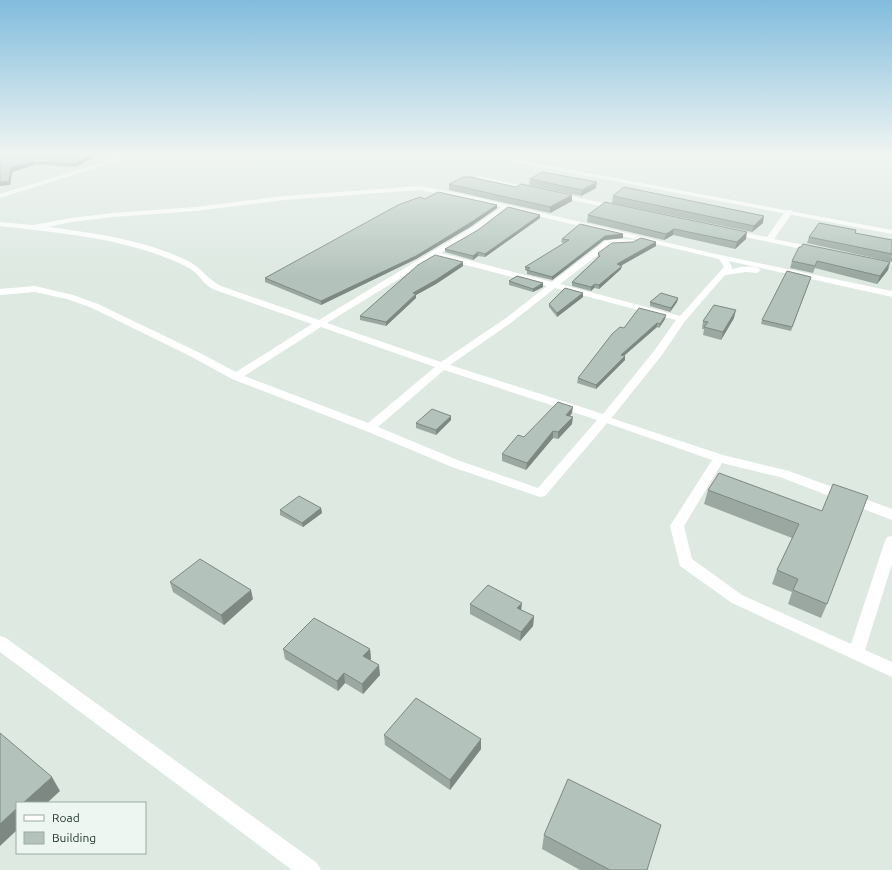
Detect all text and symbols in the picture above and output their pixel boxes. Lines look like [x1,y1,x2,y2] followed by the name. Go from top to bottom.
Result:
[16,802,146,854] legend
[52,811,80,824] text: Road
[52,831,96,844] text: Building

